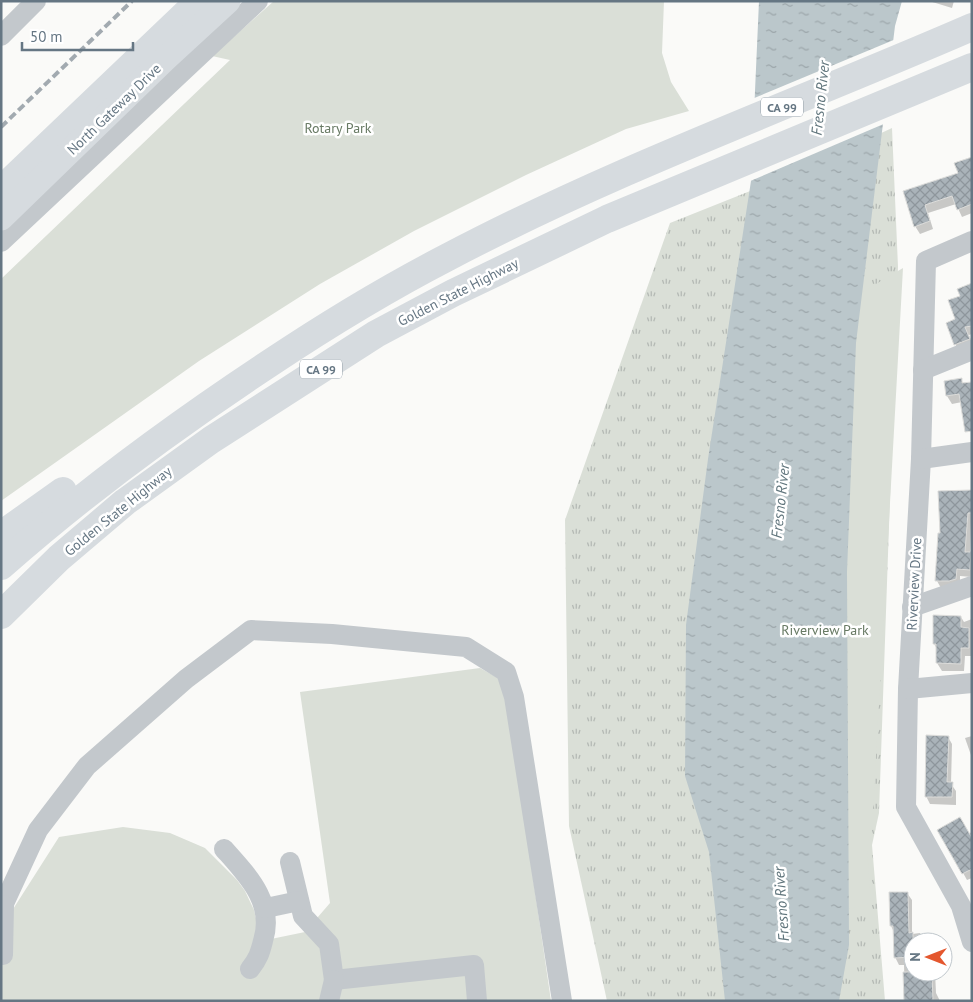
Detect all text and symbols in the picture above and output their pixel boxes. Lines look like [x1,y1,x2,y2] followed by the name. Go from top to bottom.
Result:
[22,20,134,52] scale bar
[30,27,63,46] text: 50 m
[807,59,833,136] water label: Fresno River
[63,60,165,158] street label: North Gateway Drive
[761,98,803,116] road number: CA 99
[304,119,372,137] park label: Rotary Park
[395,254,522,330] street label: Golden State Highway
[300,359,342,378] road number: CA 99
[61,462,176,560] street label: Golden State Highway
[767,462,793,539] water label: Fresno River
[903,537,925,631] street label: Riverview Drive
[781,621,869,639] park label: Riverview Park
[769,865,793,942] water label: Fresno River
[903,932,953,982] north arrow
[906,952,924,962] text: N

